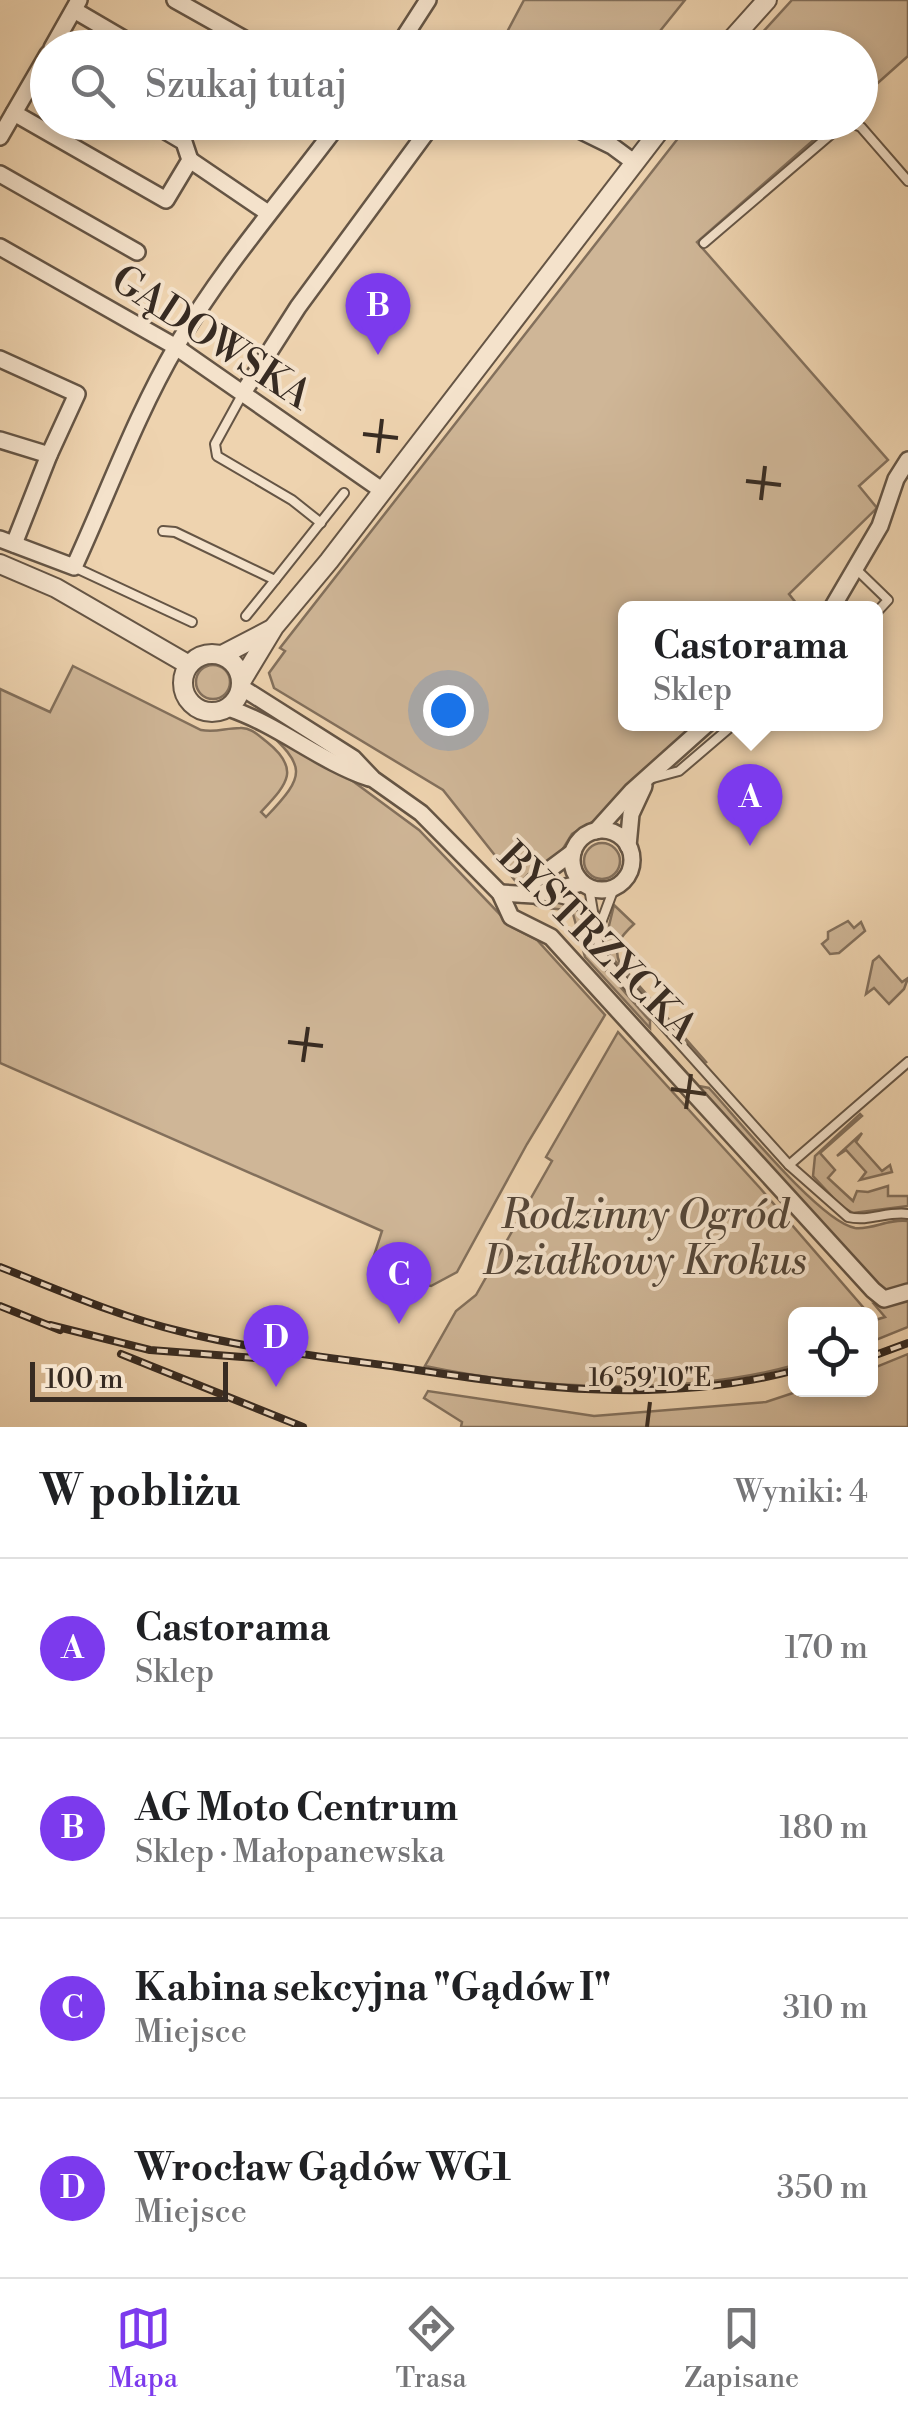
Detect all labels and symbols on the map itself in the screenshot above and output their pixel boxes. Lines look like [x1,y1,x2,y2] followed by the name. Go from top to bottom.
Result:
[101,255,322,422] street label: GĄDOWSKA
[346,272,410,355] pin: B
[423,685,474,736] your location
[718,764,782,846] pin: A
[486,832,708,1054] street label: BYSTRZYCKA
[482,1191,807,1287] park label: Rodzinny Ogród Działkowy Krokus
[366,1242,432,1324] pin: C
[244,1304,308,1387] pin: D
[30,1357,228,1402] scale bar
[589,1363,711,1394] text: 16°59'10"E

